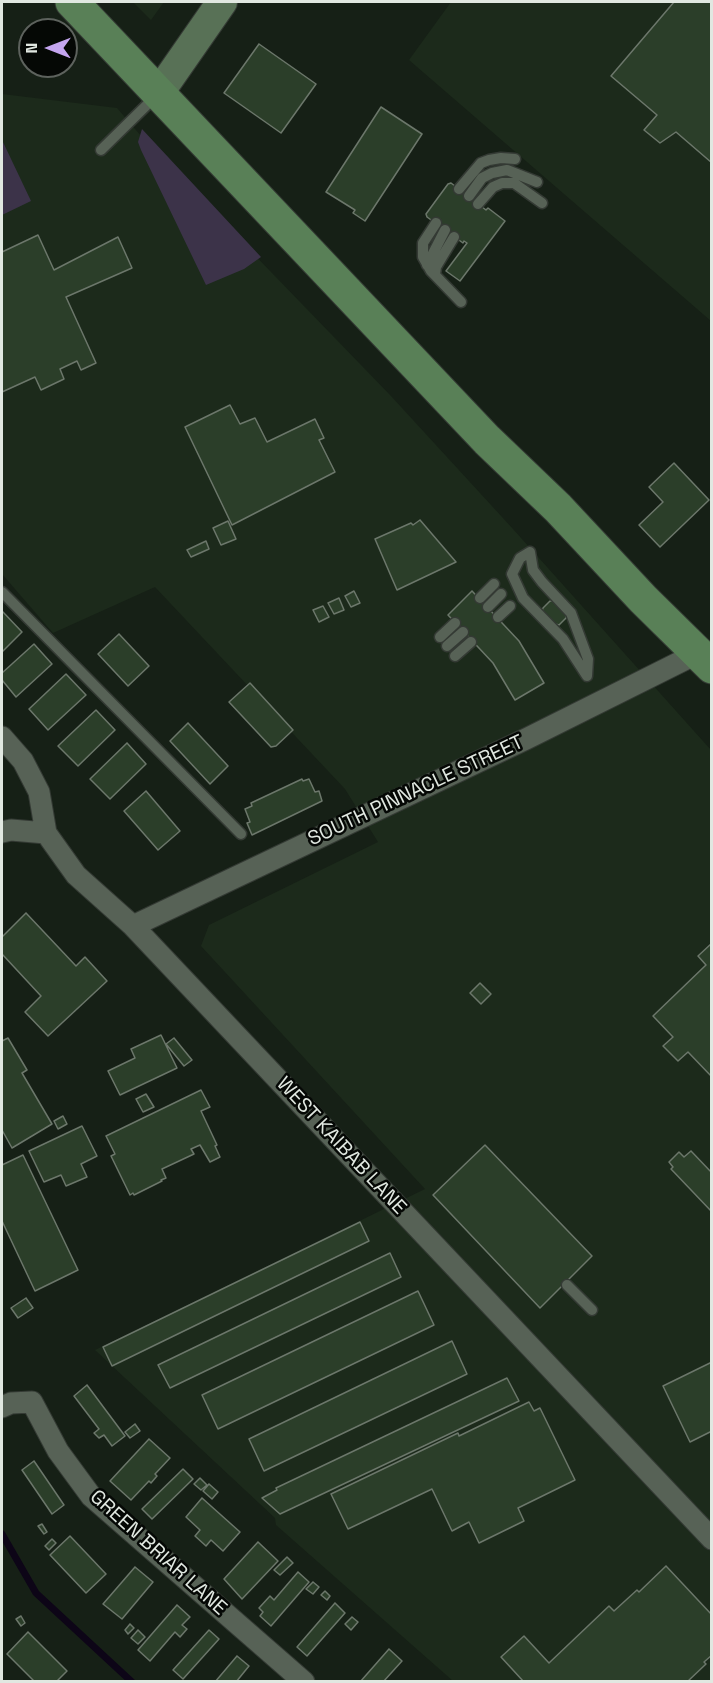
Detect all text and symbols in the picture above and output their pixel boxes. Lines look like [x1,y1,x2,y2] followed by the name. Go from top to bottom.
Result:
[18,18,78,78] north arrow
[21,43,42,53] text: N
[304,730,528,852] street label: SOUTH PINNACLE STREET
[271,1072,411,1220] street label: WEST KAIBAB LANE
[85,1485,231,1621] street label: GREEN BRIAR LANE

